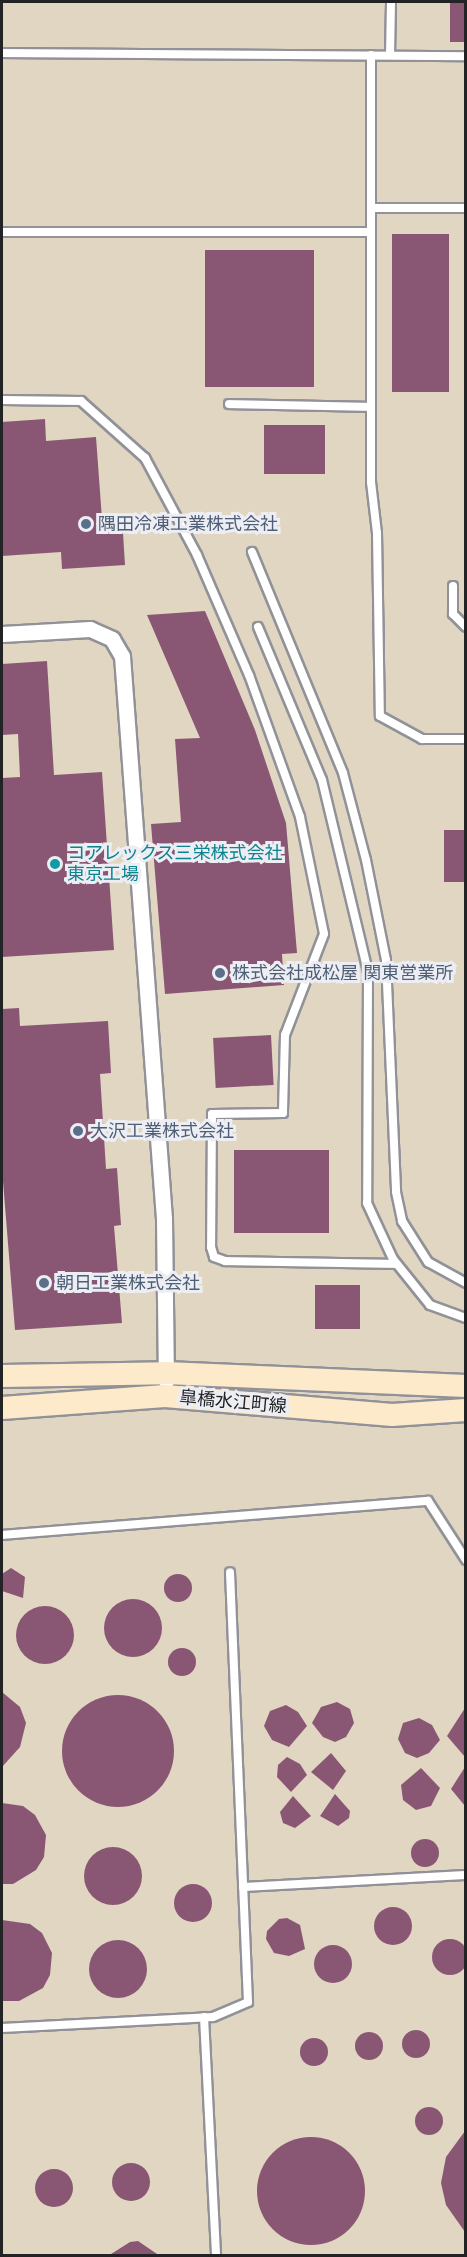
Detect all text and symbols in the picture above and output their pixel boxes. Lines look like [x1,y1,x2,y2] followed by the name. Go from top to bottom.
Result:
[98,513,278,535] place label: 隅田冷凍工業株式会社
[79,517,93,531] marker: 隅田冷凍工業株式会社
[67,843,283,886] place label: コアレックス三栄株式会社 東京工場
[48,857,62,871] marker: コアレックス三栄株式会社 東京工場
[232,962,453,984] place label: 株式会社成松屋 関東営業所
[213,966,227,980] marker: 株式会社成松屋 関東営業所
[90,1120,234,1142] place label: 大沢工業株式会社
[71,1124,85,1138] marker: 大沢工業株式会社
[56,1272,200,1294] place label: 朝日工業株式会社
[37,1276,51,1290] marker: 朝日工業株式会社
[178,1387,288,1417] street label: 皐橋水江町線

